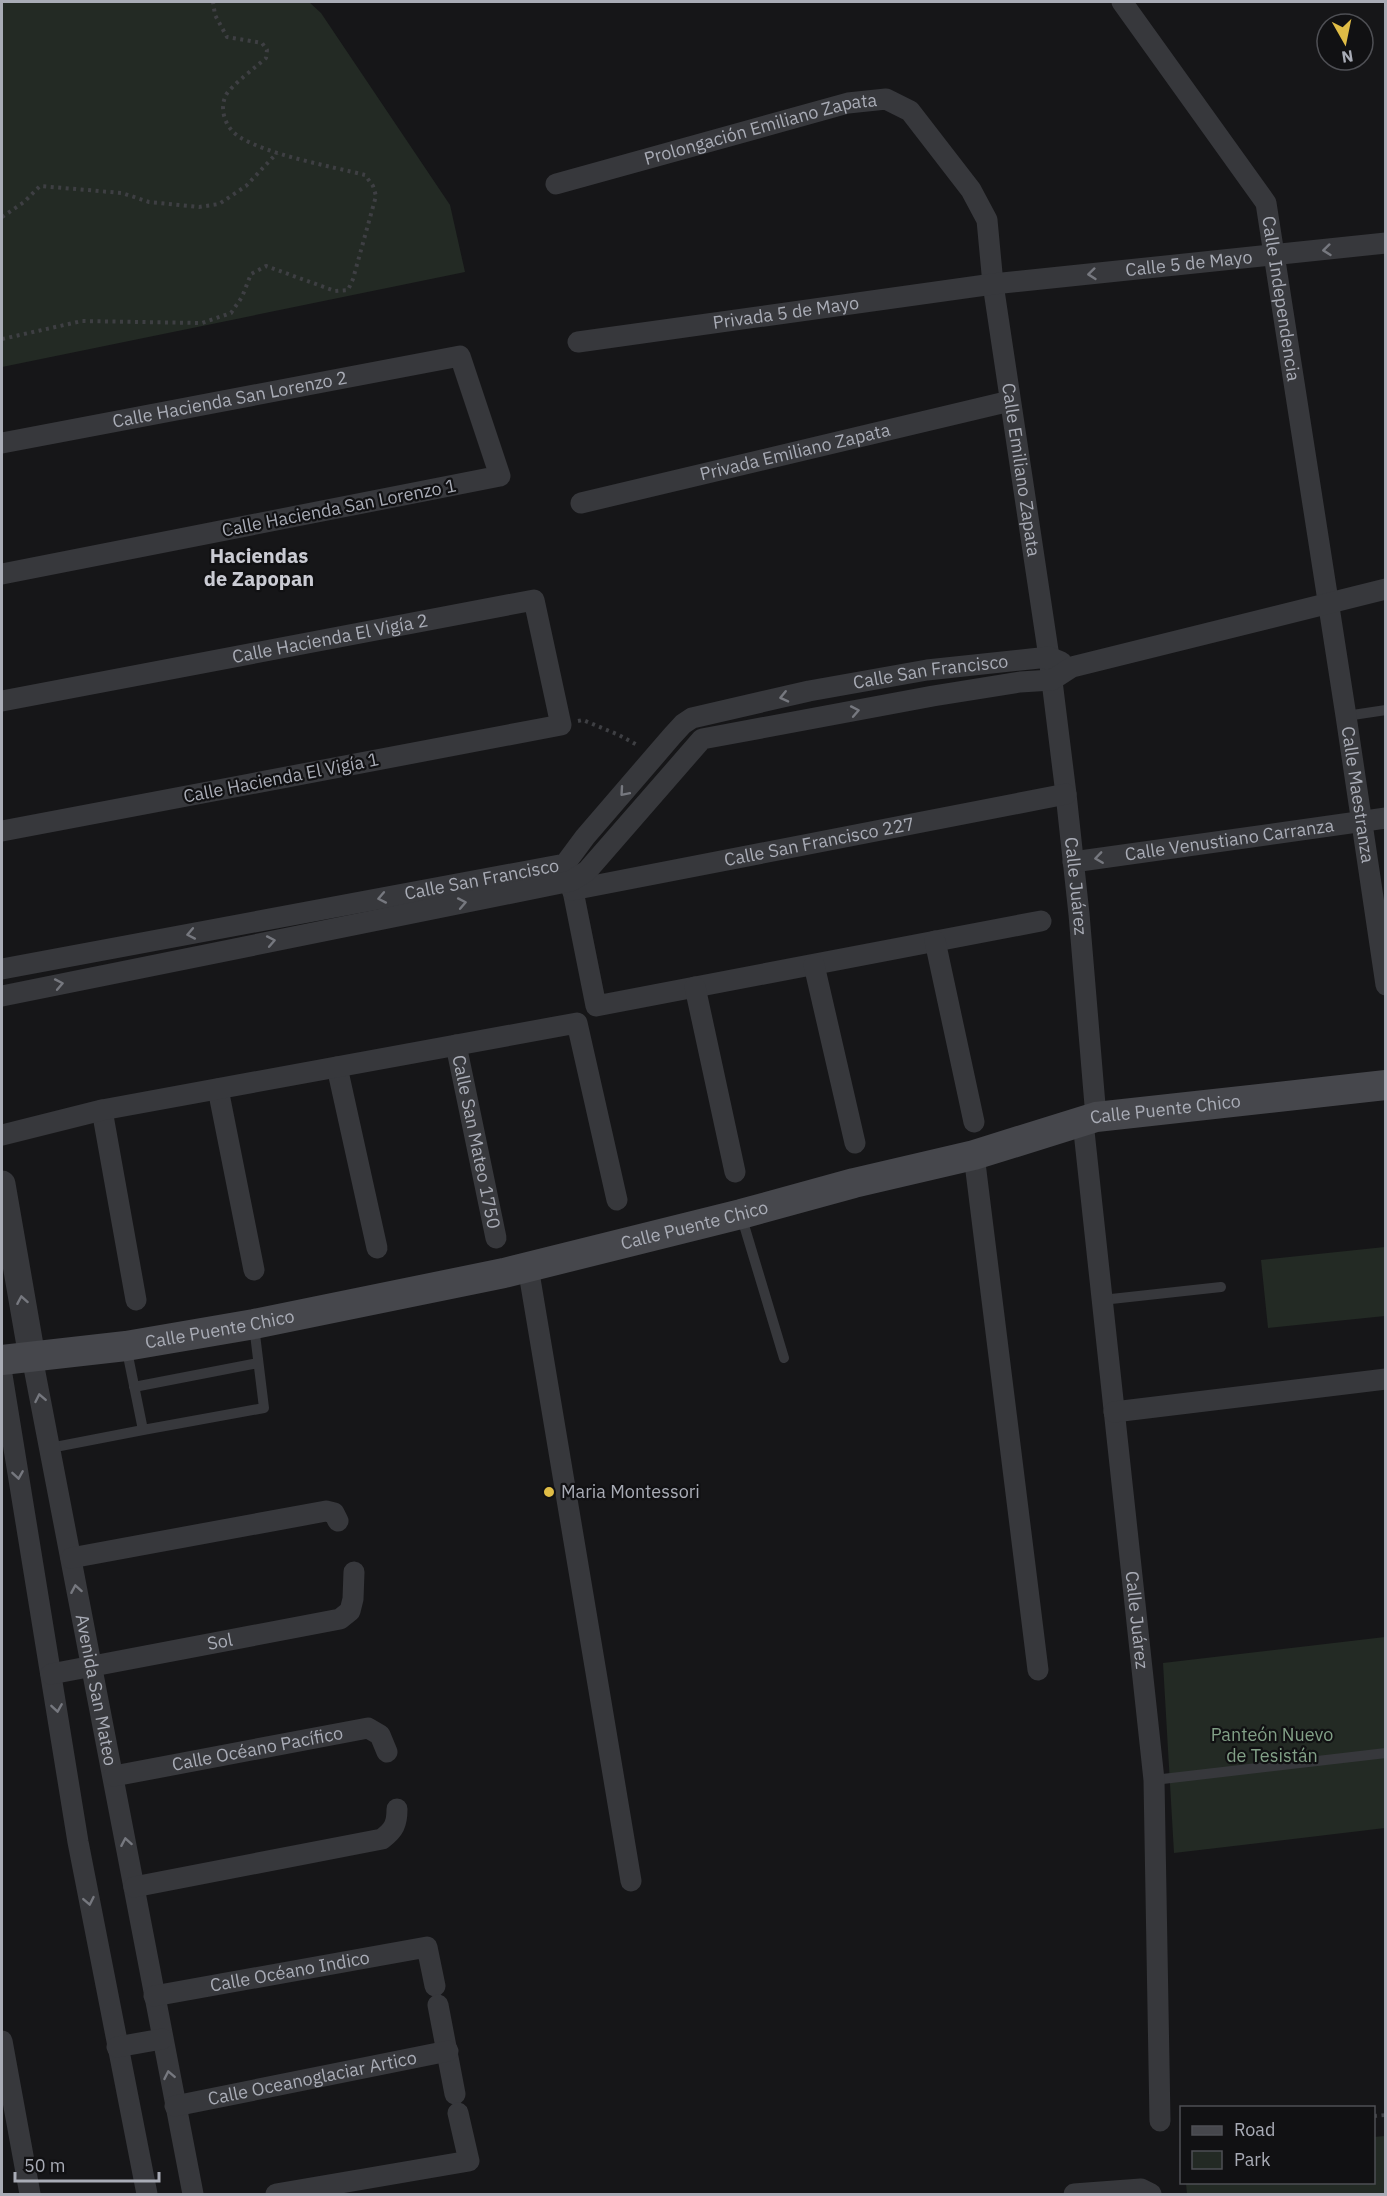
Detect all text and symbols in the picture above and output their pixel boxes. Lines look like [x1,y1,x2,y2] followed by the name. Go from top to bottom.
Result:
[1315,12,1375,72] north arrow
[1340,46,1355,68] text: N
[641,88,878,170] street label: Prolongación Emiliano Zapata
[1257,214,1306,383] street label: Calle Independencia
[1323,243,1332,256] one-way arrow
[1124,245,1253,281] street label: Calle 5 de Mayo
[1087,267,1096,280] one-way arrow
[711,291,860,334] street label: Privada 5 de Mayo
[110,366,349,433] street label: Calle Hacienda San Lorenzo 2
[997,381,1046,558] street label: Calle Emiliano Zapata
[697,418,893,485] street label: Privada Emiliano Zapata
[220,473,458,542] street label: Calle Hacienda San Lorenzo 1
[204,542,314,592] district label: Haciendas de Zapopan
[230,608,430,668] street label: Calle Hacienda El Vigía 2
[851,649,1009,694] street label: Calle San Francisco
[779,689,789,702] one-way arrow
[850,705,860,718] one-way arrow
[1337,725,1380,865] street label: Calle Maestranza
[181,747,381,808] street label: Calle Hacienda El Vigía 1
[620,785,631,796] one-way arrow
[722,812,916,871] street label: Calle San Francisco 227
[1123,813,1336,866] street label: Calle Venustiano Carranza
[1060,836,1093,936] street label: Calle Juárez
[1094,851,1103,864] one-way arrow
[402,853,561,905] street label: Calle San Francisco
[378,891,388,904] one-way arrow
[456,897,466,910] one-way arrow
[186,927,196,940] one-way arrow
[265,936,275,949] one-way arrow
[54,978,64,991] one-way arrow
[447,1053,506,1231] street label: Calle San Mateo 1750
[1087,1089,1242,1129] street label: Calle Puente Chico
[618,1195,771,1255] street label: Calle Puente Chico
[16,1295,29,1305] one-way arrow
[143,1304,296,1354] street label: Calle Puente Chico
[34,1393,47,1403] one-way arrow
[11,1469,24,1479] one-way arrow
[561,1480,700,1503] place label: Maria Montessori
[542,1485,556,1499] marker: Maria Montessori
[1121,1570,1154,1670] street label: Calle Juárez
[71,1584,83,1594] one-way arrow
[71,1612,122,1768] street label: Avenida San Mateo
[205,1628,235,1655] street label: Sol
[50,1704,62,1713] one-way arrow
[170,1721,345,1776] street label: Calle Océano Pacífico
[1211,1723,1333,1767] park label: Panteón Nuevo de Tesistán
[120,1838,133,1848] one-way arrow
[82,1895,95,1905] one-way arrow
[208,1946,371,1997] street label: Calle Océano Indico
[206,2046,419,2110] street label: Calle Oceanoglaciar Artico
[163,2071,176,2081] one-way arrow
[1180,2106,1375,2184] legend
[1234,2118,1275,2141] text: Road
[15,2145,159,2183] scale bar
[1234,2148,1271,2171] text: Park
[24,2154,66,2177] text: 50 m

